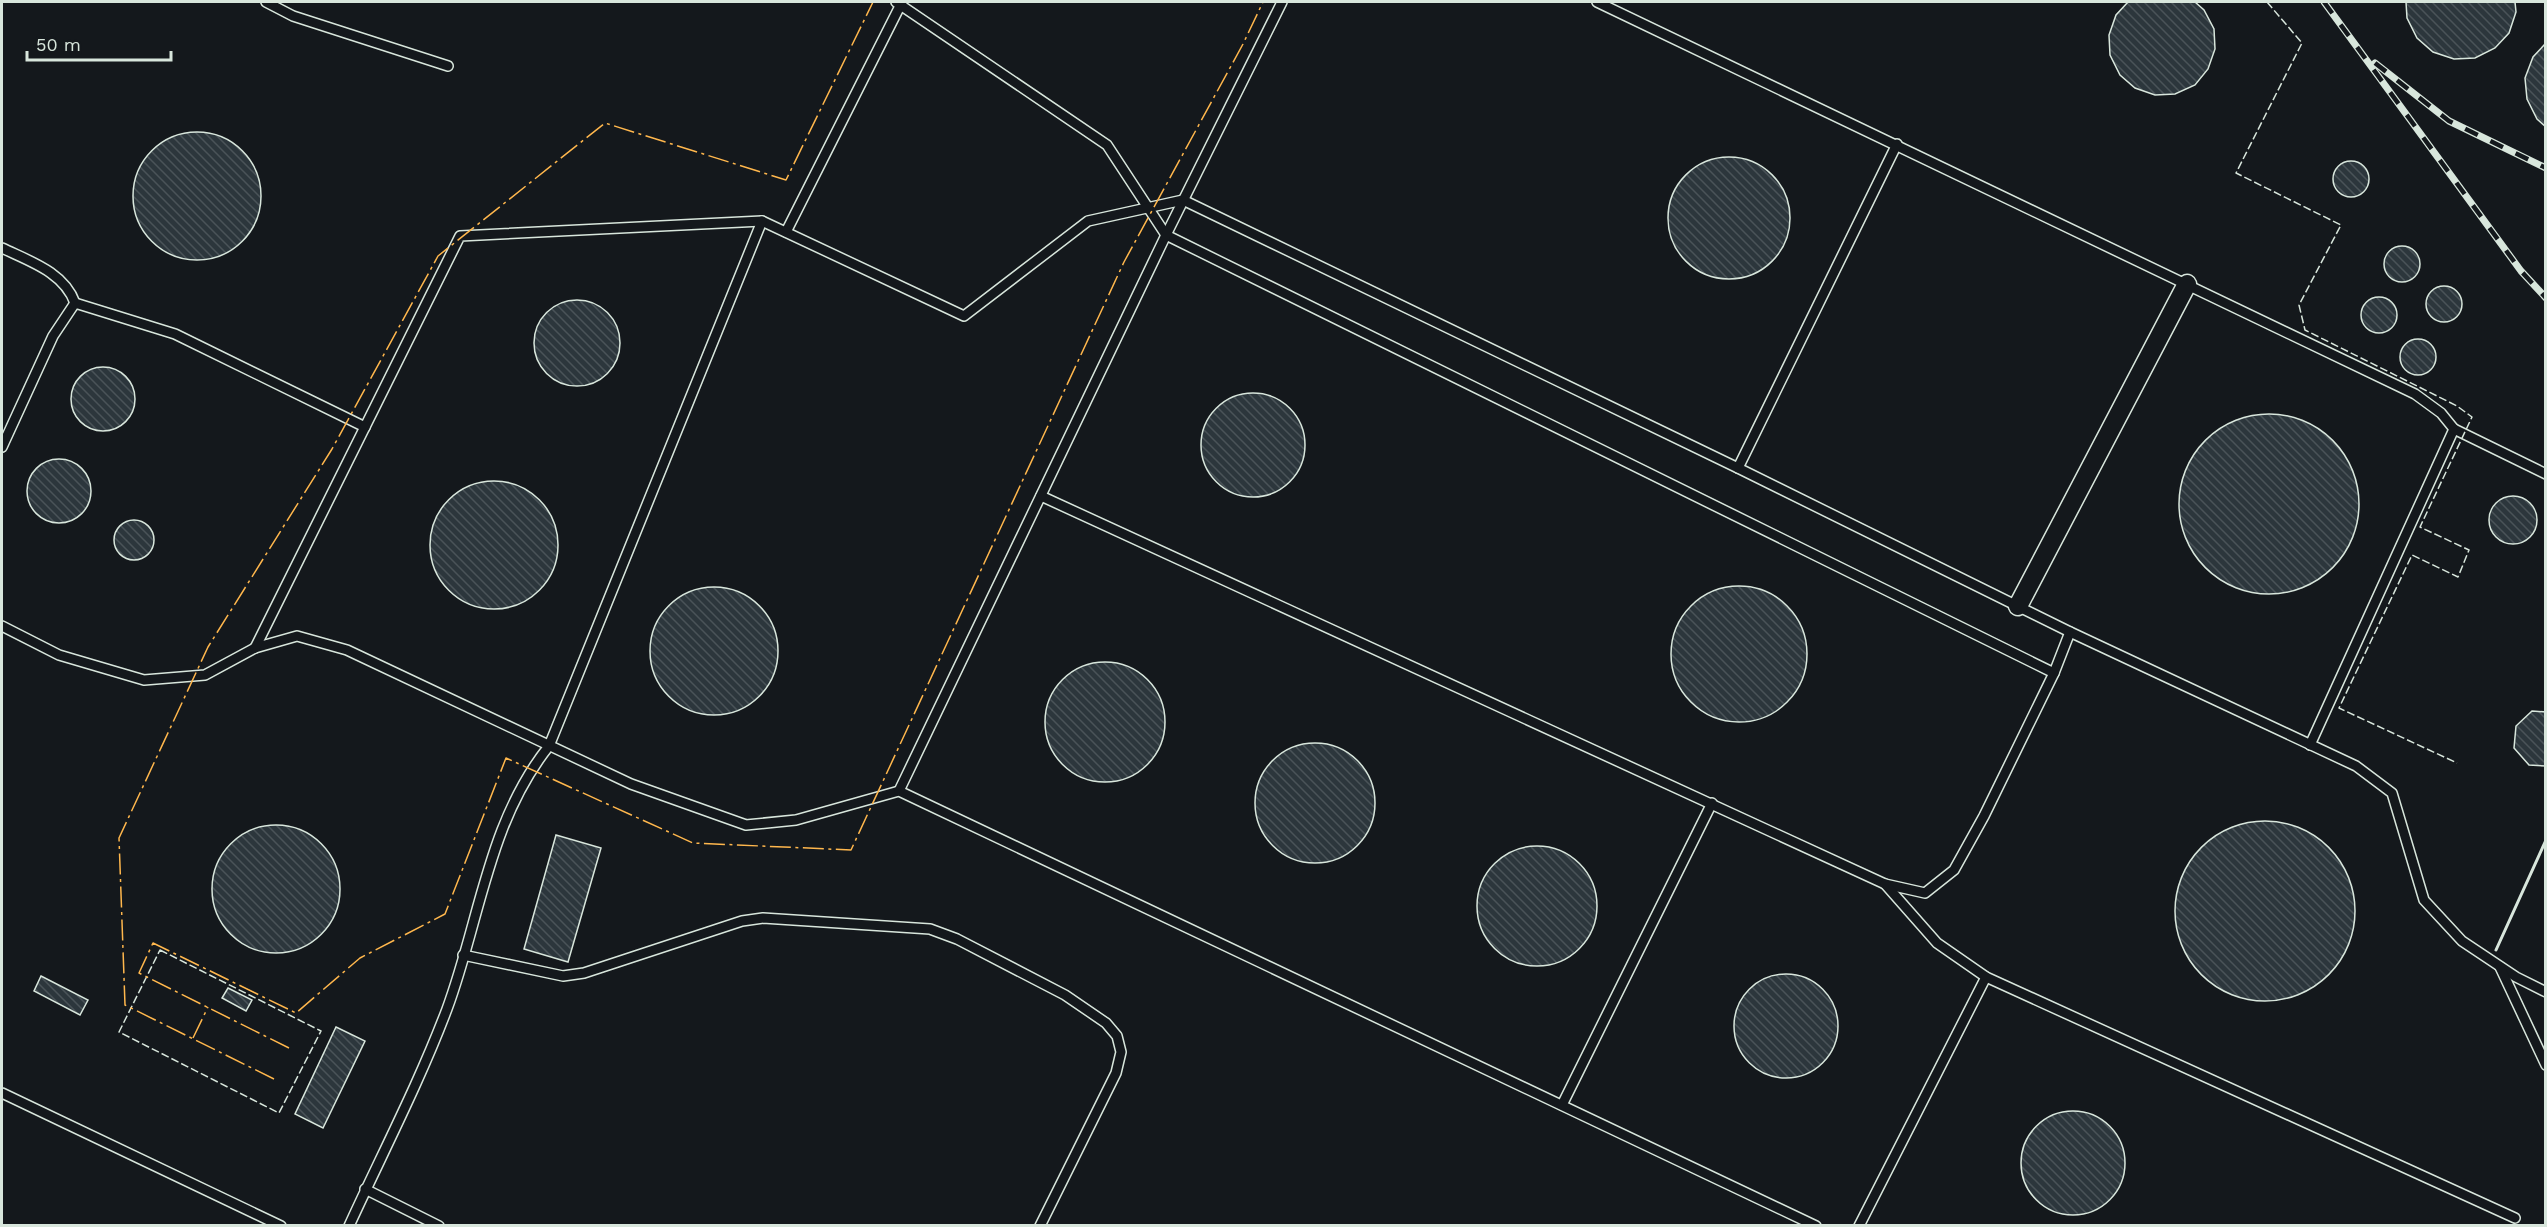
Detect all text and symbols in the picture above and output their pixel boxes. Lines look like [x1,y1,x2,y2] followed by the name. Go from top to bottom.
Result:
[27,24,171,62] scale bar
[36,34,81,55] text: 50 m

